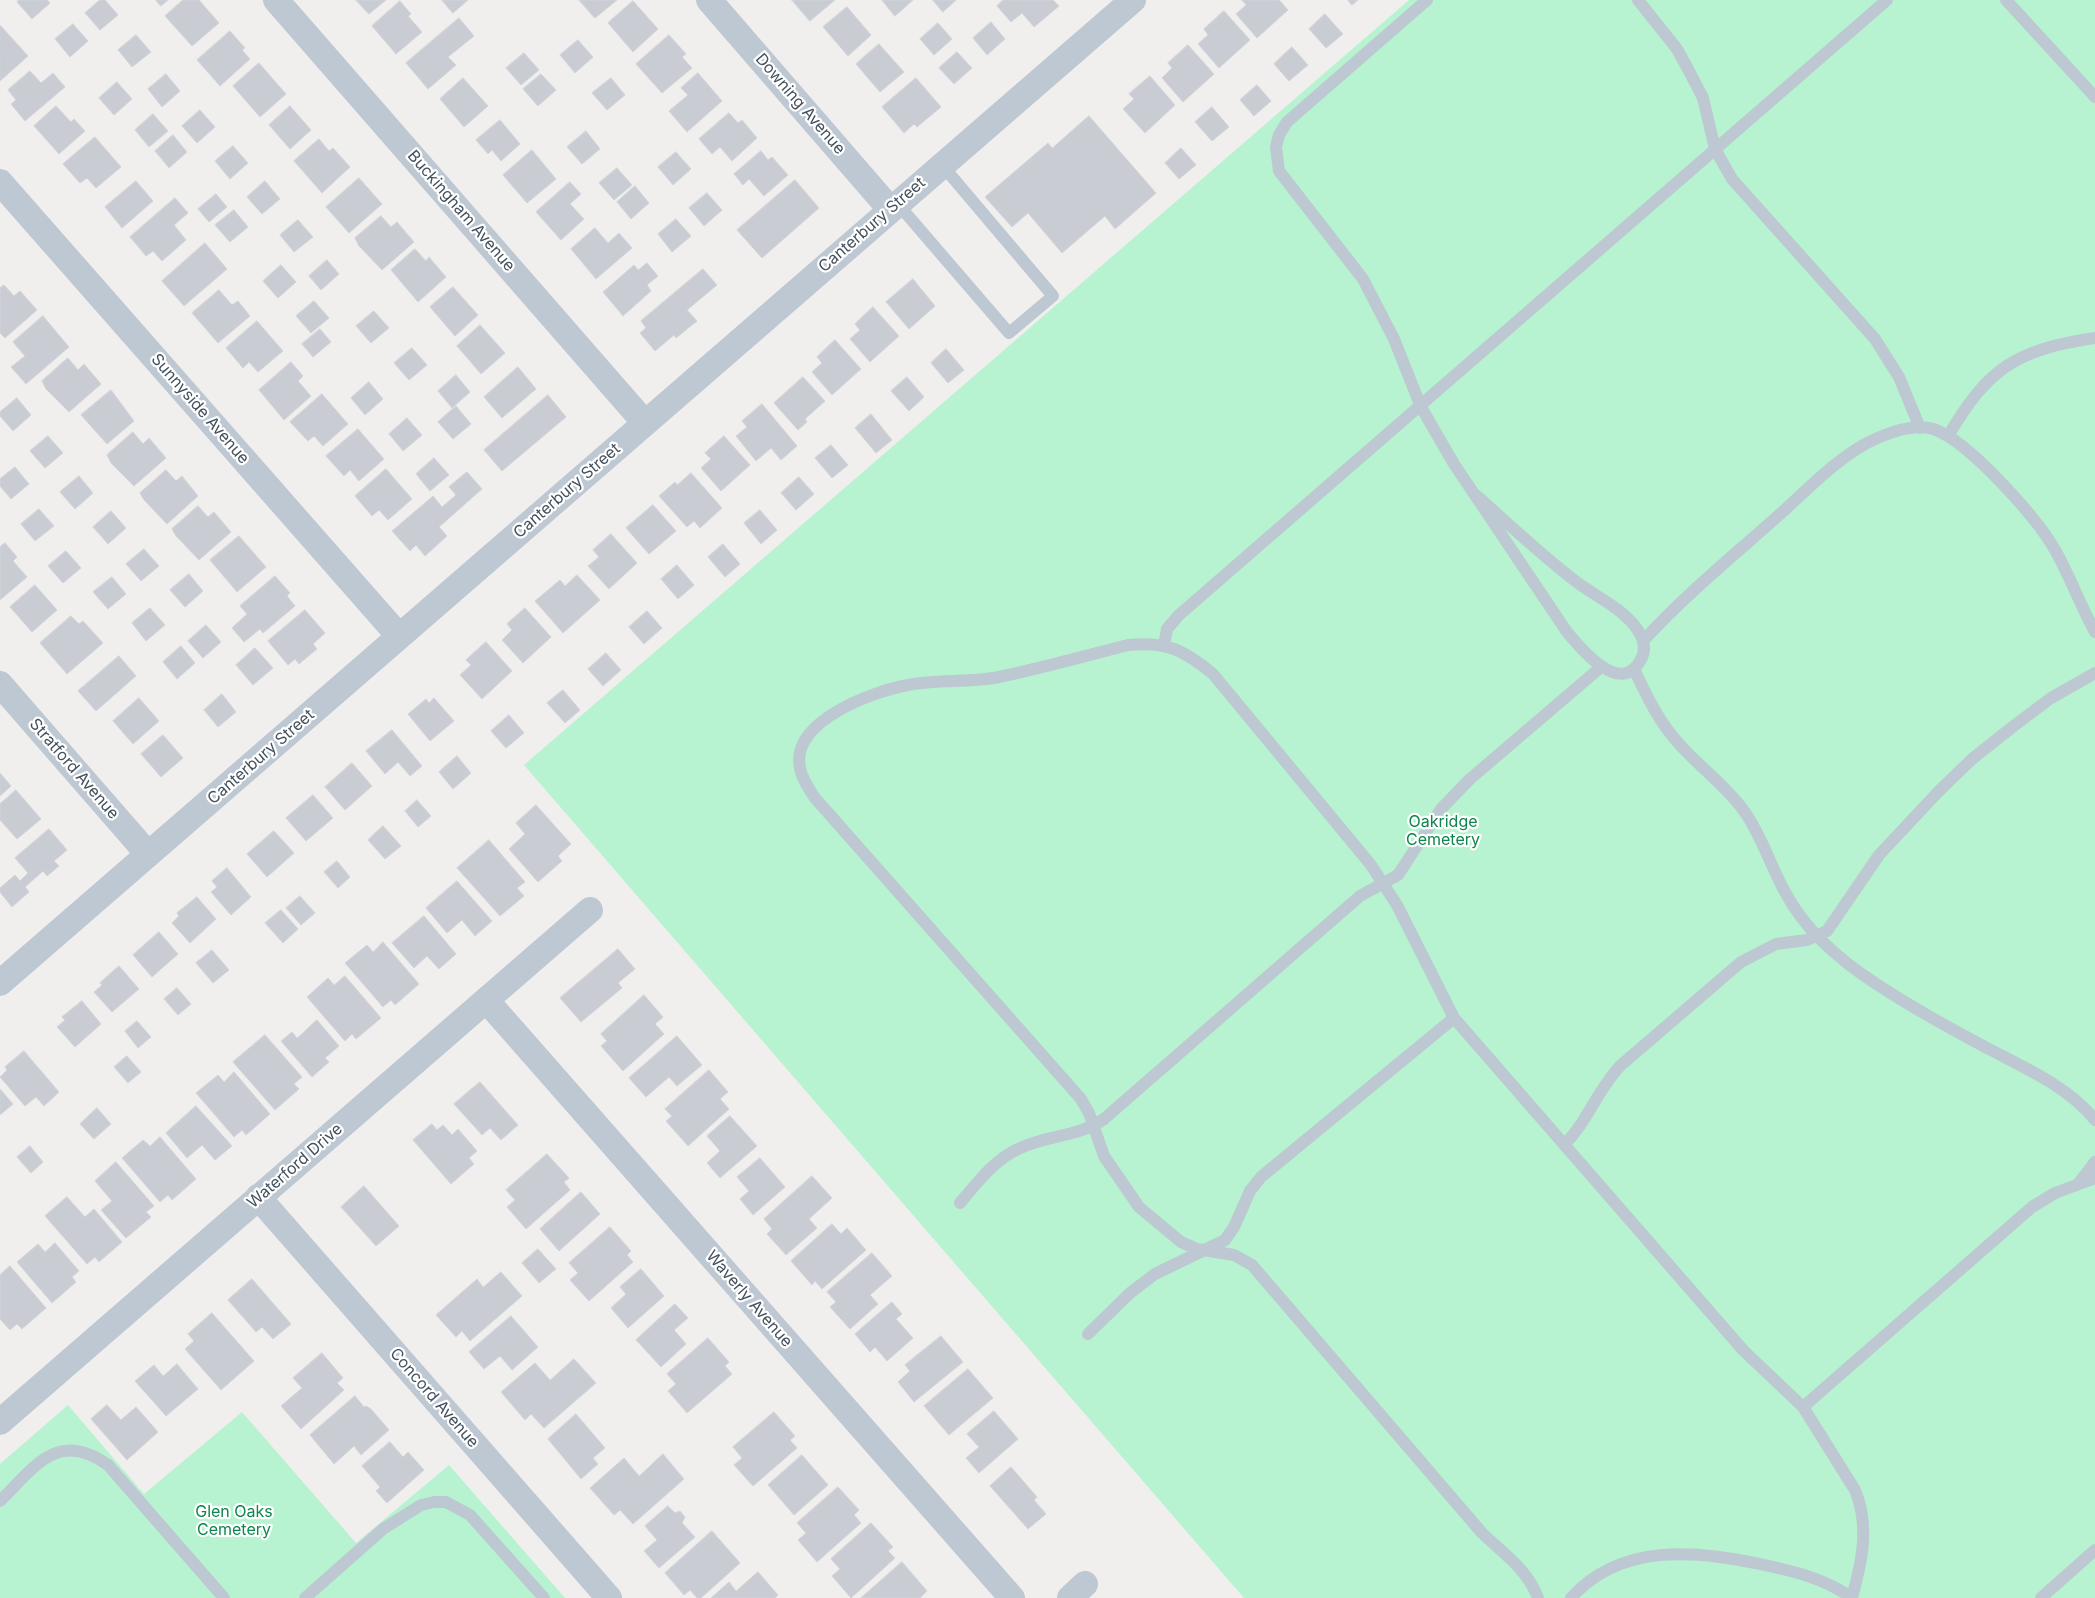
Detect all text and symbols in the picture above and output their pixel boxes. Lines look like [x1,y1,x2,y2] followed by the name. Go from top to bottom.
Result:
[751,50,849,158] street label: Downing Avenue
[403,147,519,275] street label: Buckingham Avenue
[815,173,929,277] street label: Canterbury Street
[147,350,253,468] street label: Sunnyside Avenue
[510,439,624,543] street label: Canterbury Street
[204,705,318,809] street label: Canterbury Street
[25,715,123,823] street label: Stratford Avenue
[1406,812,1480,850] park label: Oakridge Cemetery
[244,1120,346,1212] street label: Waterford Drive
[702,1247,796,1351] street label: Waverly Avenue
[386,1344,482,1452] street label: Concord Avenue
[195,1502,273,1540] park label: Glen Oaks Cemetery

